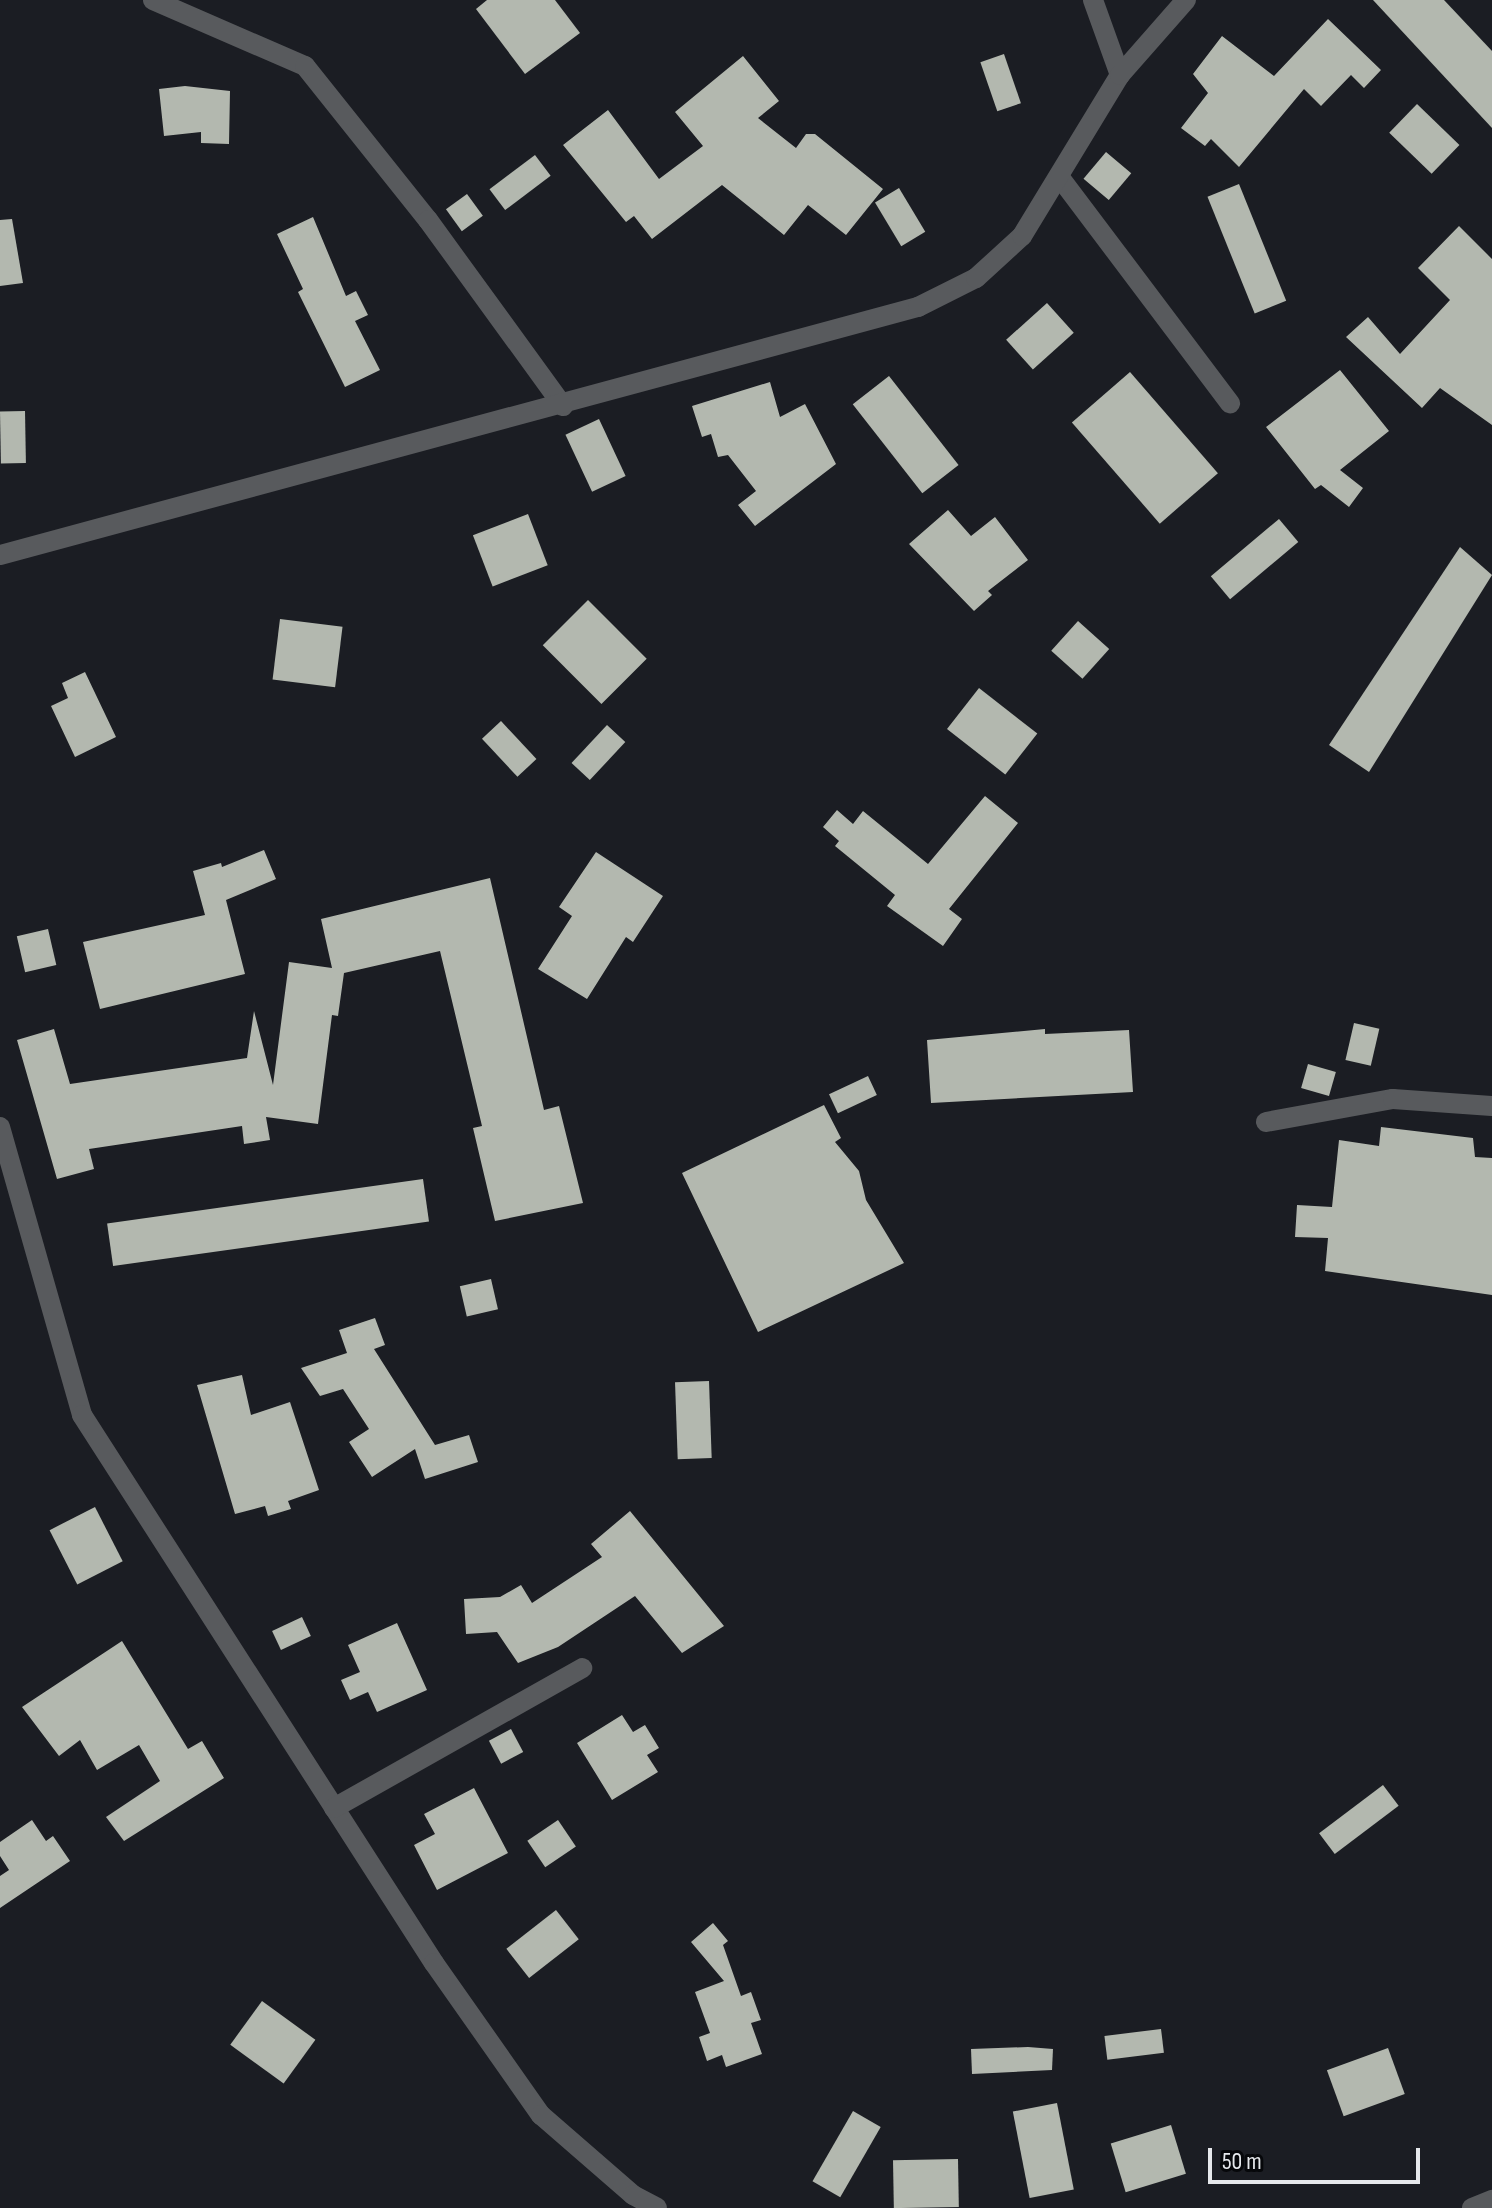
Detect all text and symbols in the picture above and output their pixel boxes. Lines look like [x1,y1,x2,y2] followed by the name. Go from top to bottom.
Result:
[1212,2132,1424,2182] scale bar
[1222,2147,1262,2176] text: 50 m

